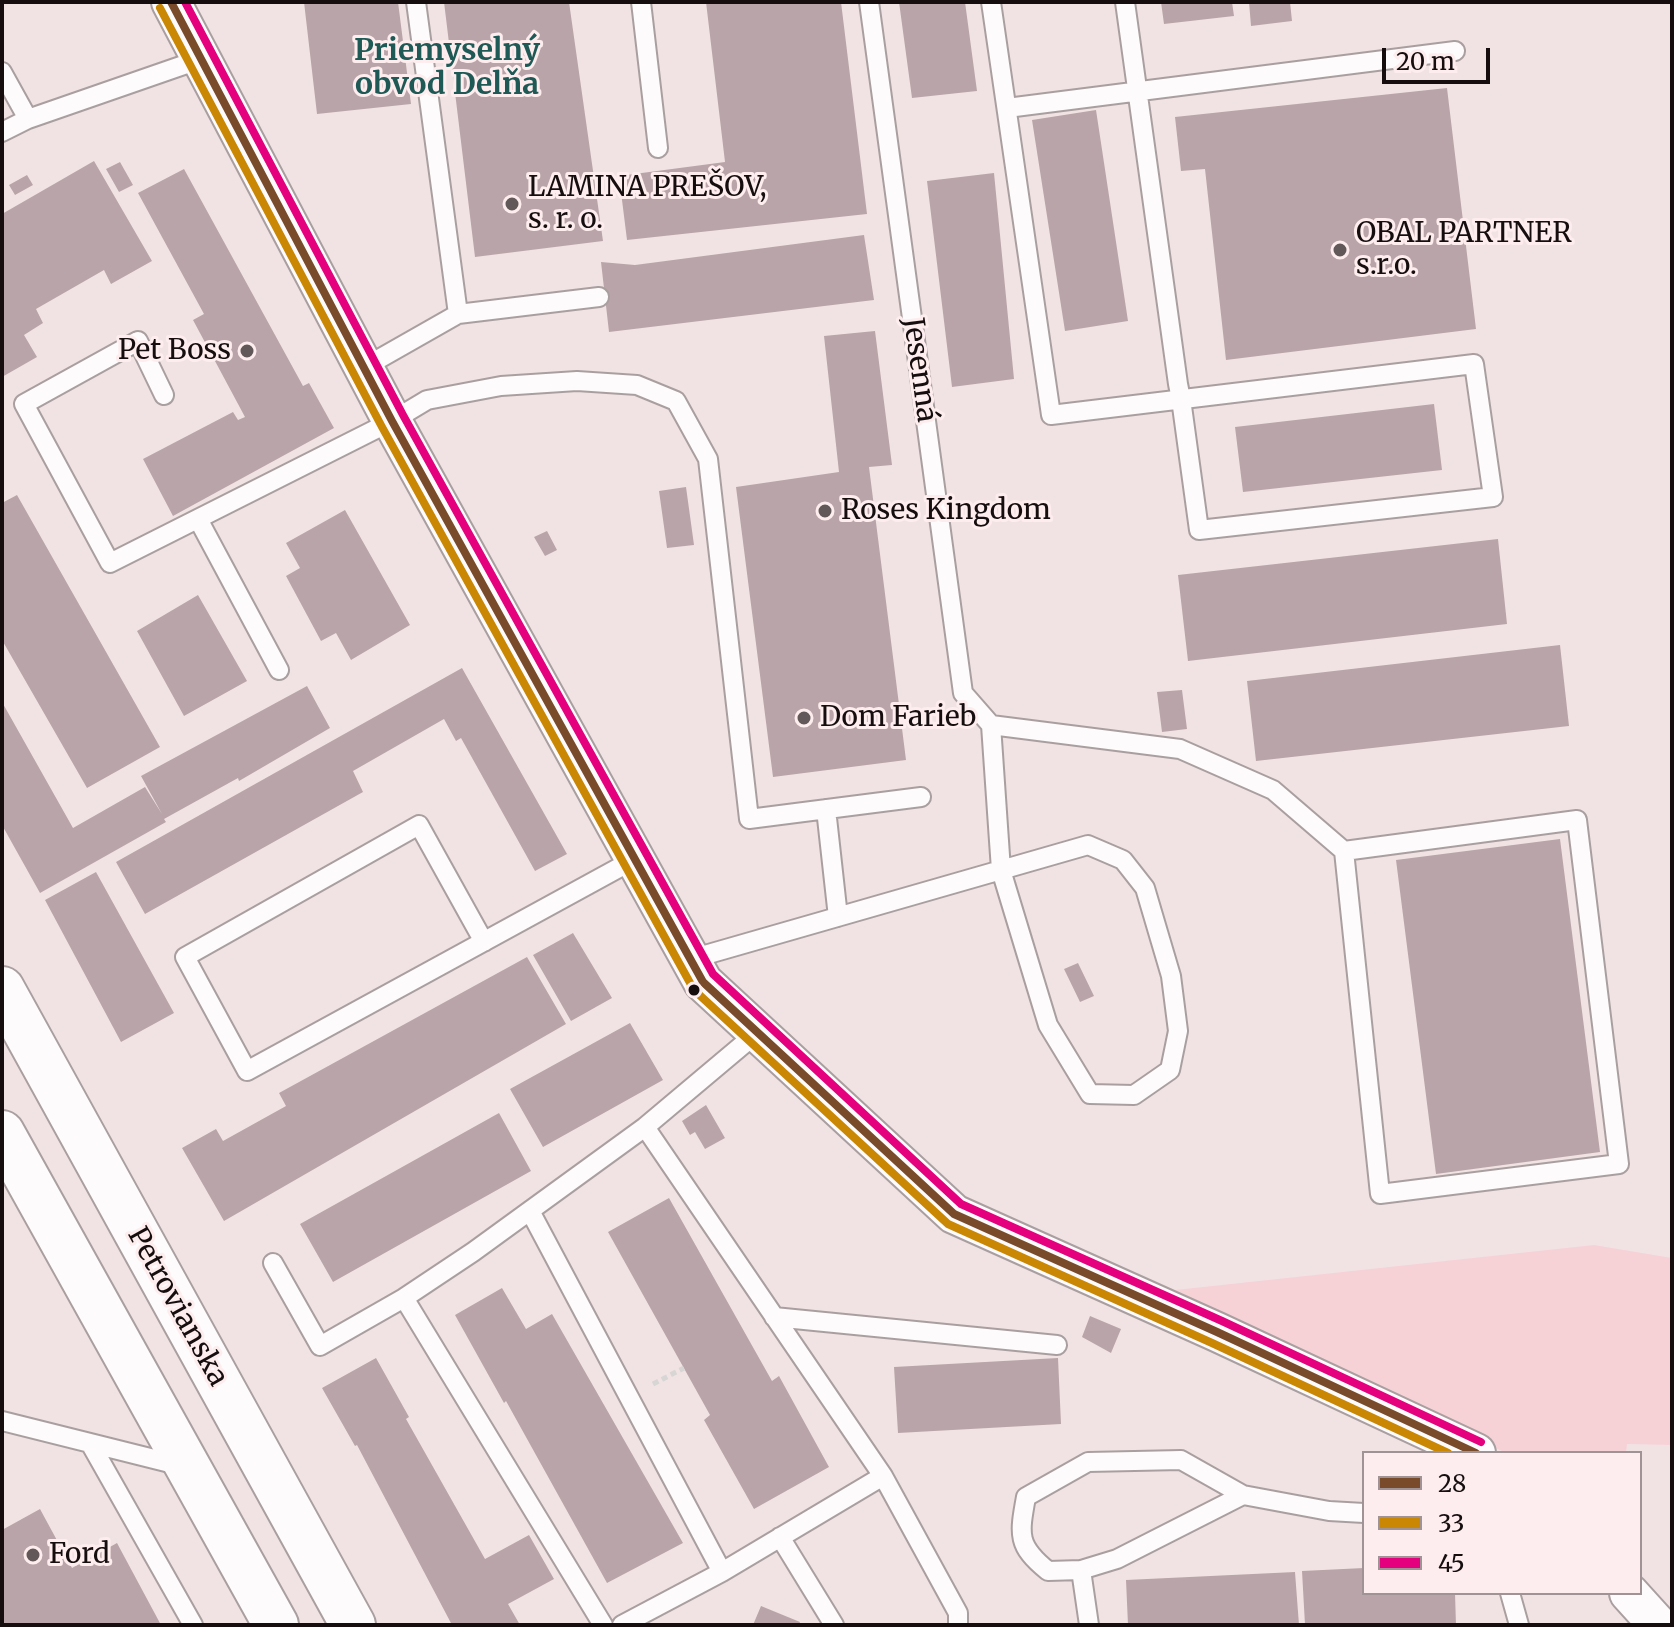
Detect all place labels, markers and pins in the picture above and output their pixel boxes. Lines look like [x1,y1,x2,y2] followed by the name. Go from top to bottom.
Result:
[528,171,767,237] place label: LAMINA PREŠOV, s. r. o.
[503,195,521,213] marker: LAMINA PREŠOV, s. r. o.
[1356,217,1572,283] place label: OBAL PARTNER s.r.o.
[1331,241,1349,259] marker: OBAL PARTNER s.r.o.
[118,334,231,368] place label: Pet Boss
[238,342,256,360] marker: Pet Boss
[841,494,1051,528] place label: Roses Kingdom
[816,502,834,520] marker: Roses Kingdom
[820,701,976,735] place label: Dom Farieb
[795,709,813,727] marker: Dom Farieb
[686,982,702,998] unlabelled marker
[49,1538,110,1572] place label: Ford
[24,1546,42,1564] marker: Ford

